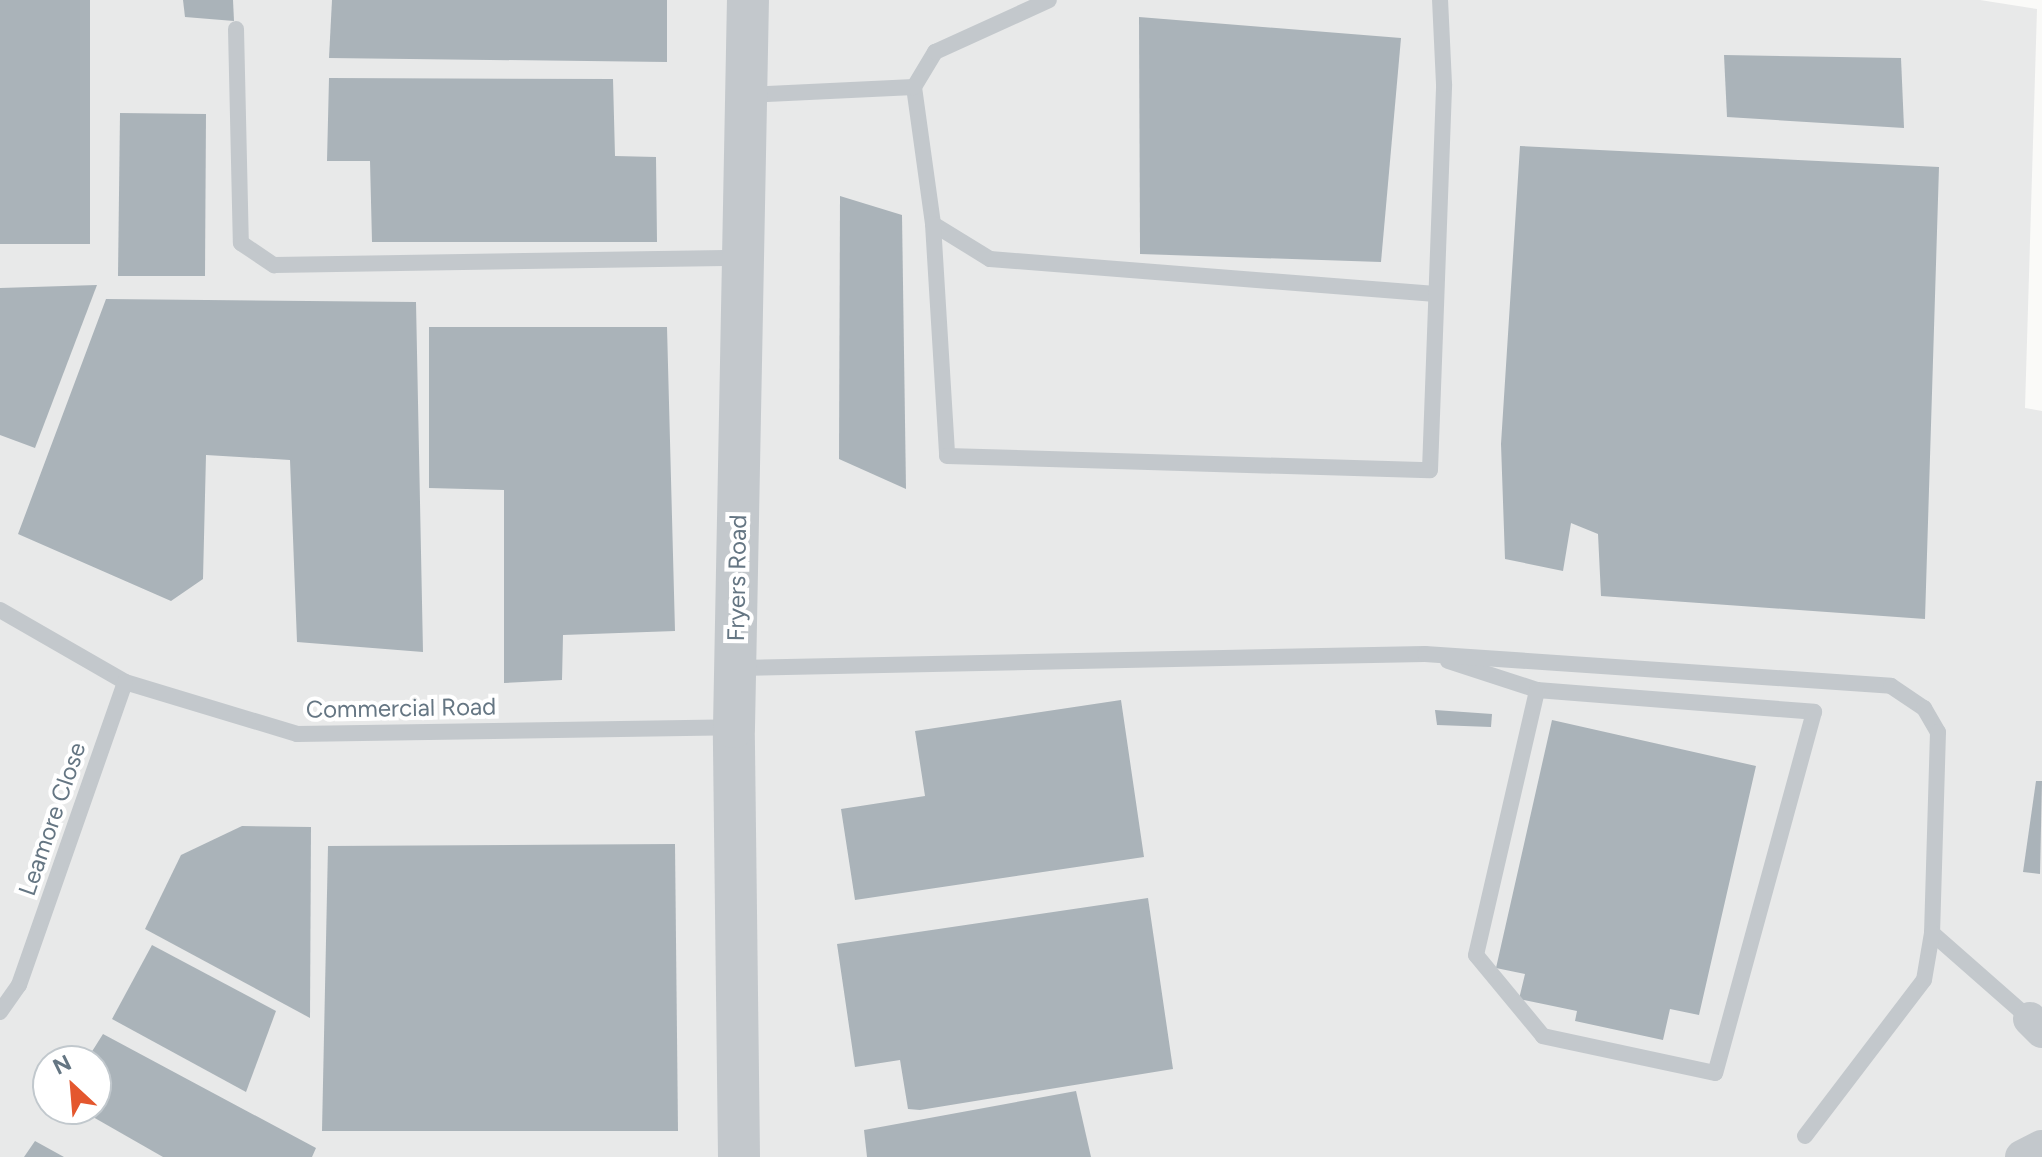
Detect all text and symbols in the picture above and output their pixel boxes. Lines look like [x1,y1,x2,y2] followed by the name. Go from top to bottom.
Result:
[721,514,753,642] street label: Fryers Road
[305,692,497,724] street label: Commercial Road
[12,739,92,899] street label: Leamore Close
[32,1045,112,1125] north arrow
[49,1049,76,1081] text: N

